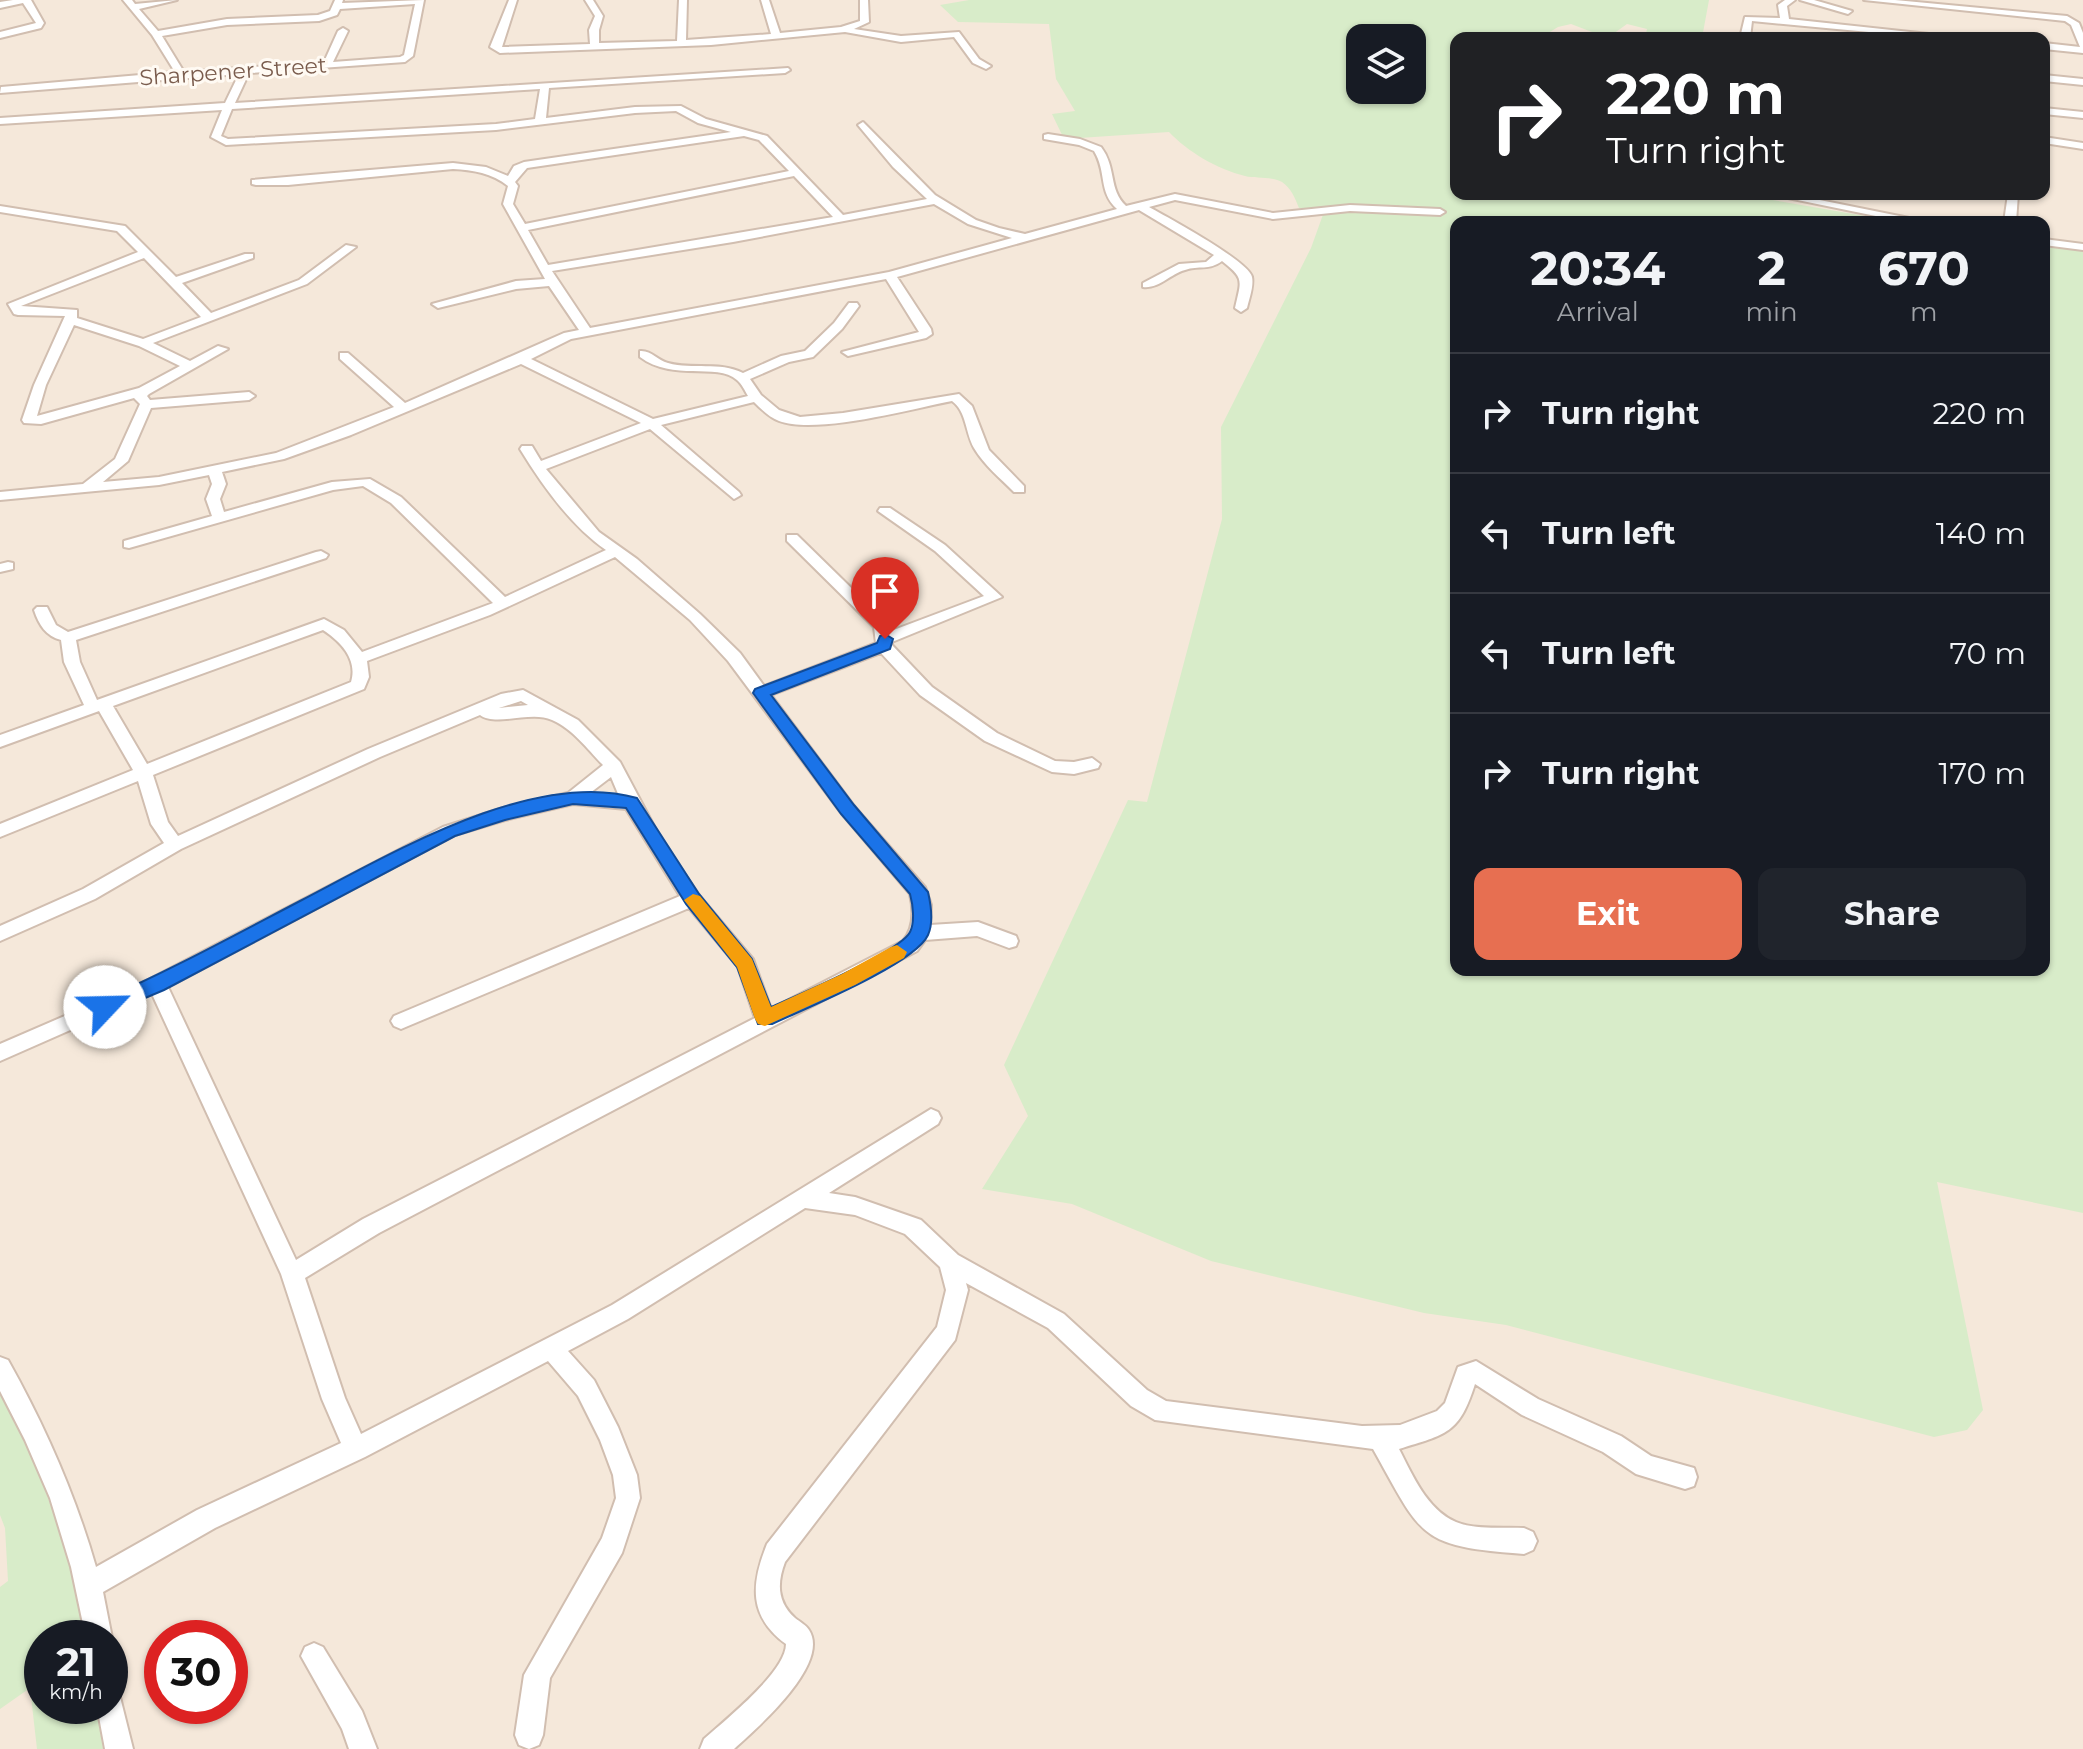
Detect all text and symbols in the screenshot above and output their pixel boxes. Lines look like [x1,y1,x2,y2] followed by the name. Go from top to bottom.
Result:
[1346,24,1426,104] map controls
[1346,24,1426,104] button: layers
[139,51,328,92] street label: Sharpener Street
[1606,60,1785,128] text: 220 m
[1474,64,1578,168] icon: right
[1606,128,1786,172] text: Turn right
[1530,239,1665,297] text: 20:34
[1757,239,1786,297] text: 2
[1878,239,1970,297] text: 670
[1557,296,1639,328] text: Arrival
[1746,296,1798,328] text: min
[1910,296,1938,328] text: m
[1474,391,1518,435] icon: right
[1542,395,1699,432] text: Turn right
[1932,395,2026,432] text: 220 m
[1474,511,1518,555] icon: left
[1542,515,1675,552] text: Turn left
[1936,515,2026,552] text: 140 m
[851,557,919,639] pin
[863,569,907,613] icon: arrive
[1474,631,1518,675] icon: left
[1542,635,1675,672] text: Turn left
[1949,635,2026,672] text: 70 m
[1474,751,1518,795] icon: right
[1542,755,1699,792] text: Turn right
[1939,755,2026,792] text: 170 m
[1474,868,1742,960] button: Exit
[1758,868,2026,960] button: Share
[63,965,147,1049] position arrow
[144,1620,248,1724] speed limit sign: 30
[56,1637,96,1686] text: 21
[49,1680,103,1704] text: km/h

